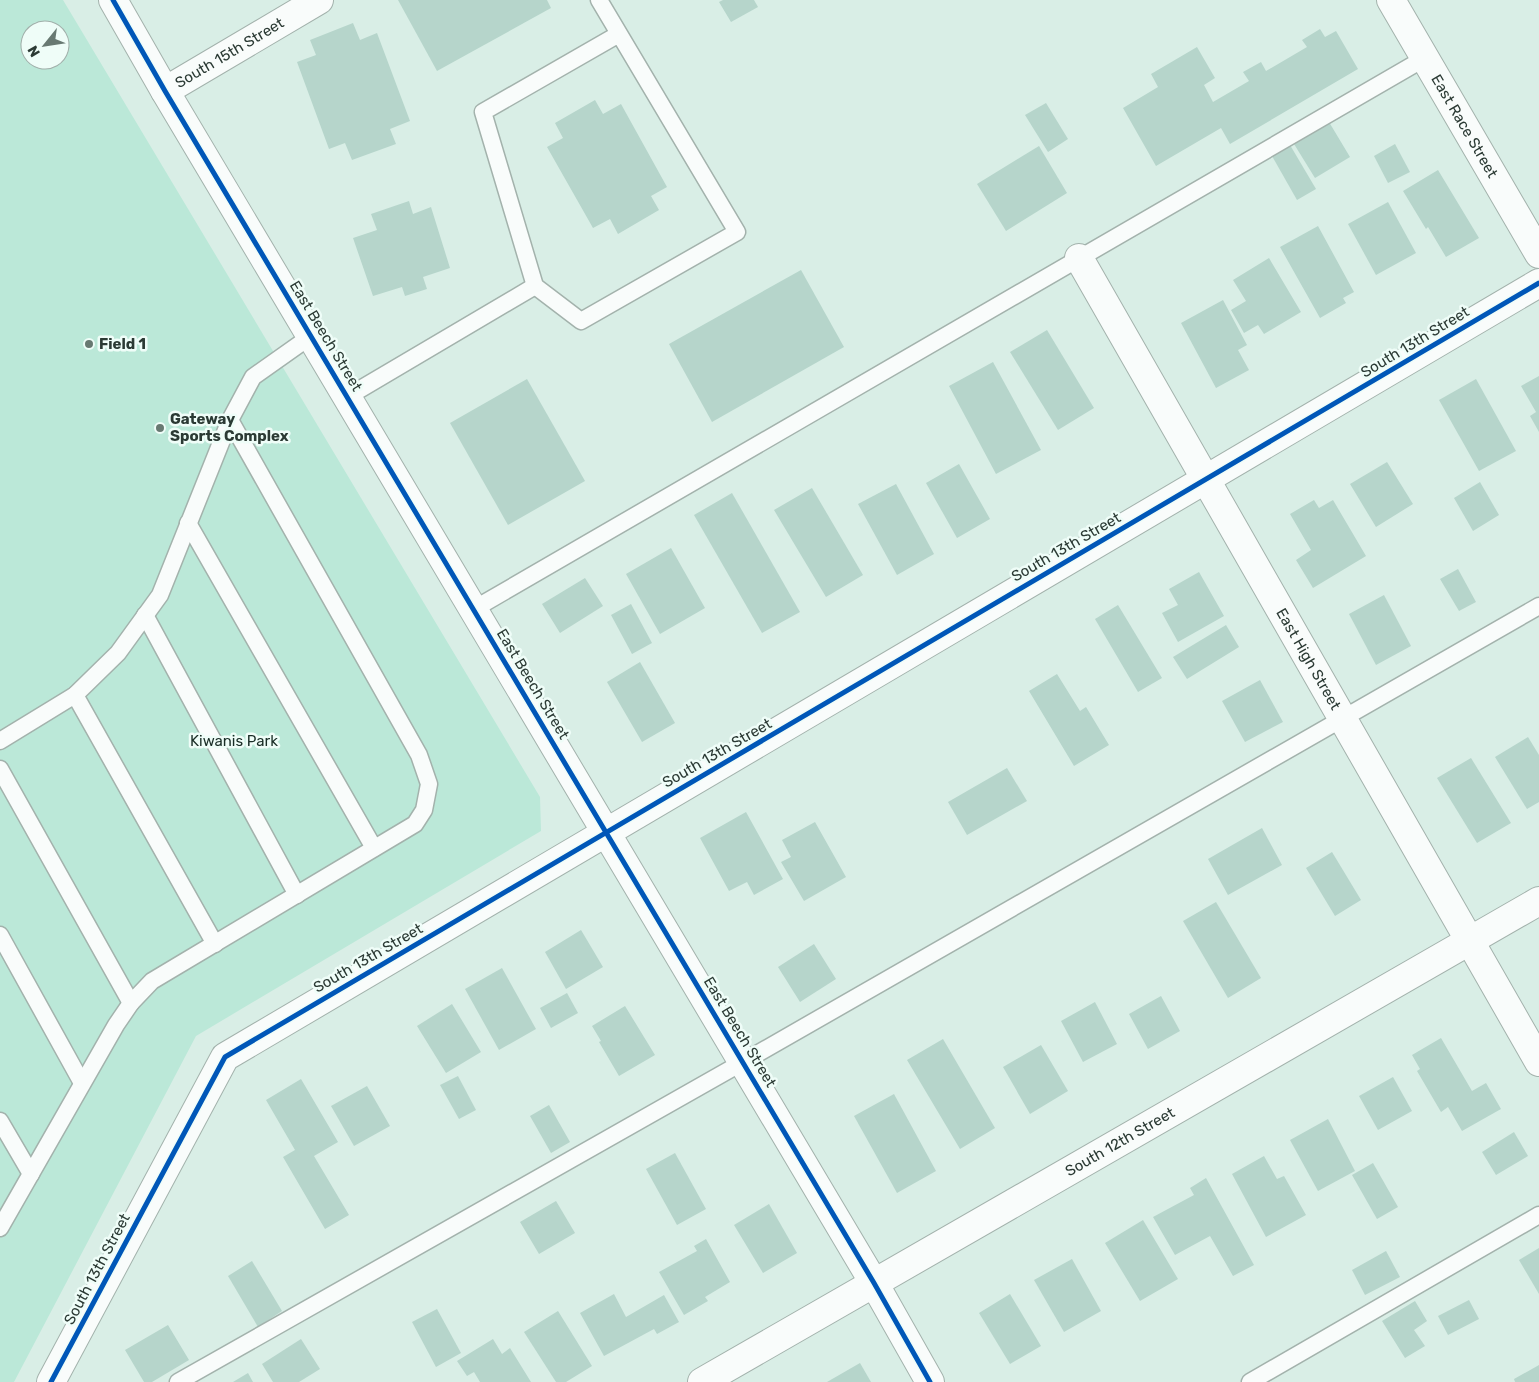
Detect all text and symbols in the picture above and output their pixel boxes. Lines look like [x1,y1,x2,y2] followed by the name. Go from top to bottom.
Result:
[172,14,287,92] street label: South 15th Street
[20,20,70,70] north arrow
[24,43,44,60] text: N
[1427,71,1502,181] street label: East Race Street
[286,277,366,395] street label: East Beech Street
[1358,303,1473,381] street label: South 13th Street
[99,335,146,353] place label: Field 1
[83,338,95,350] marker: Field 1
[170,410,289,445] place label: Gateway Sports Complex
[154,422,166,434] marker: Gateway Sports Complex
[1008,508,1124,586] street label: South 13th Street
[1272,605,1345,713] street label: East High Street
[493,625,573,743] street label: East Beech Street
[659,714,775,792] street label: South 13th Street
[190,732,278,750] park label: Kiwanis Park
[310,919,426,997] street label: South 13th Street
[700,973,780,1091] street label: East Beech Street
[1062,1103,1178,1180] street label: South 12th Street
[60,1210,134,1328] street label: South 13th Street

